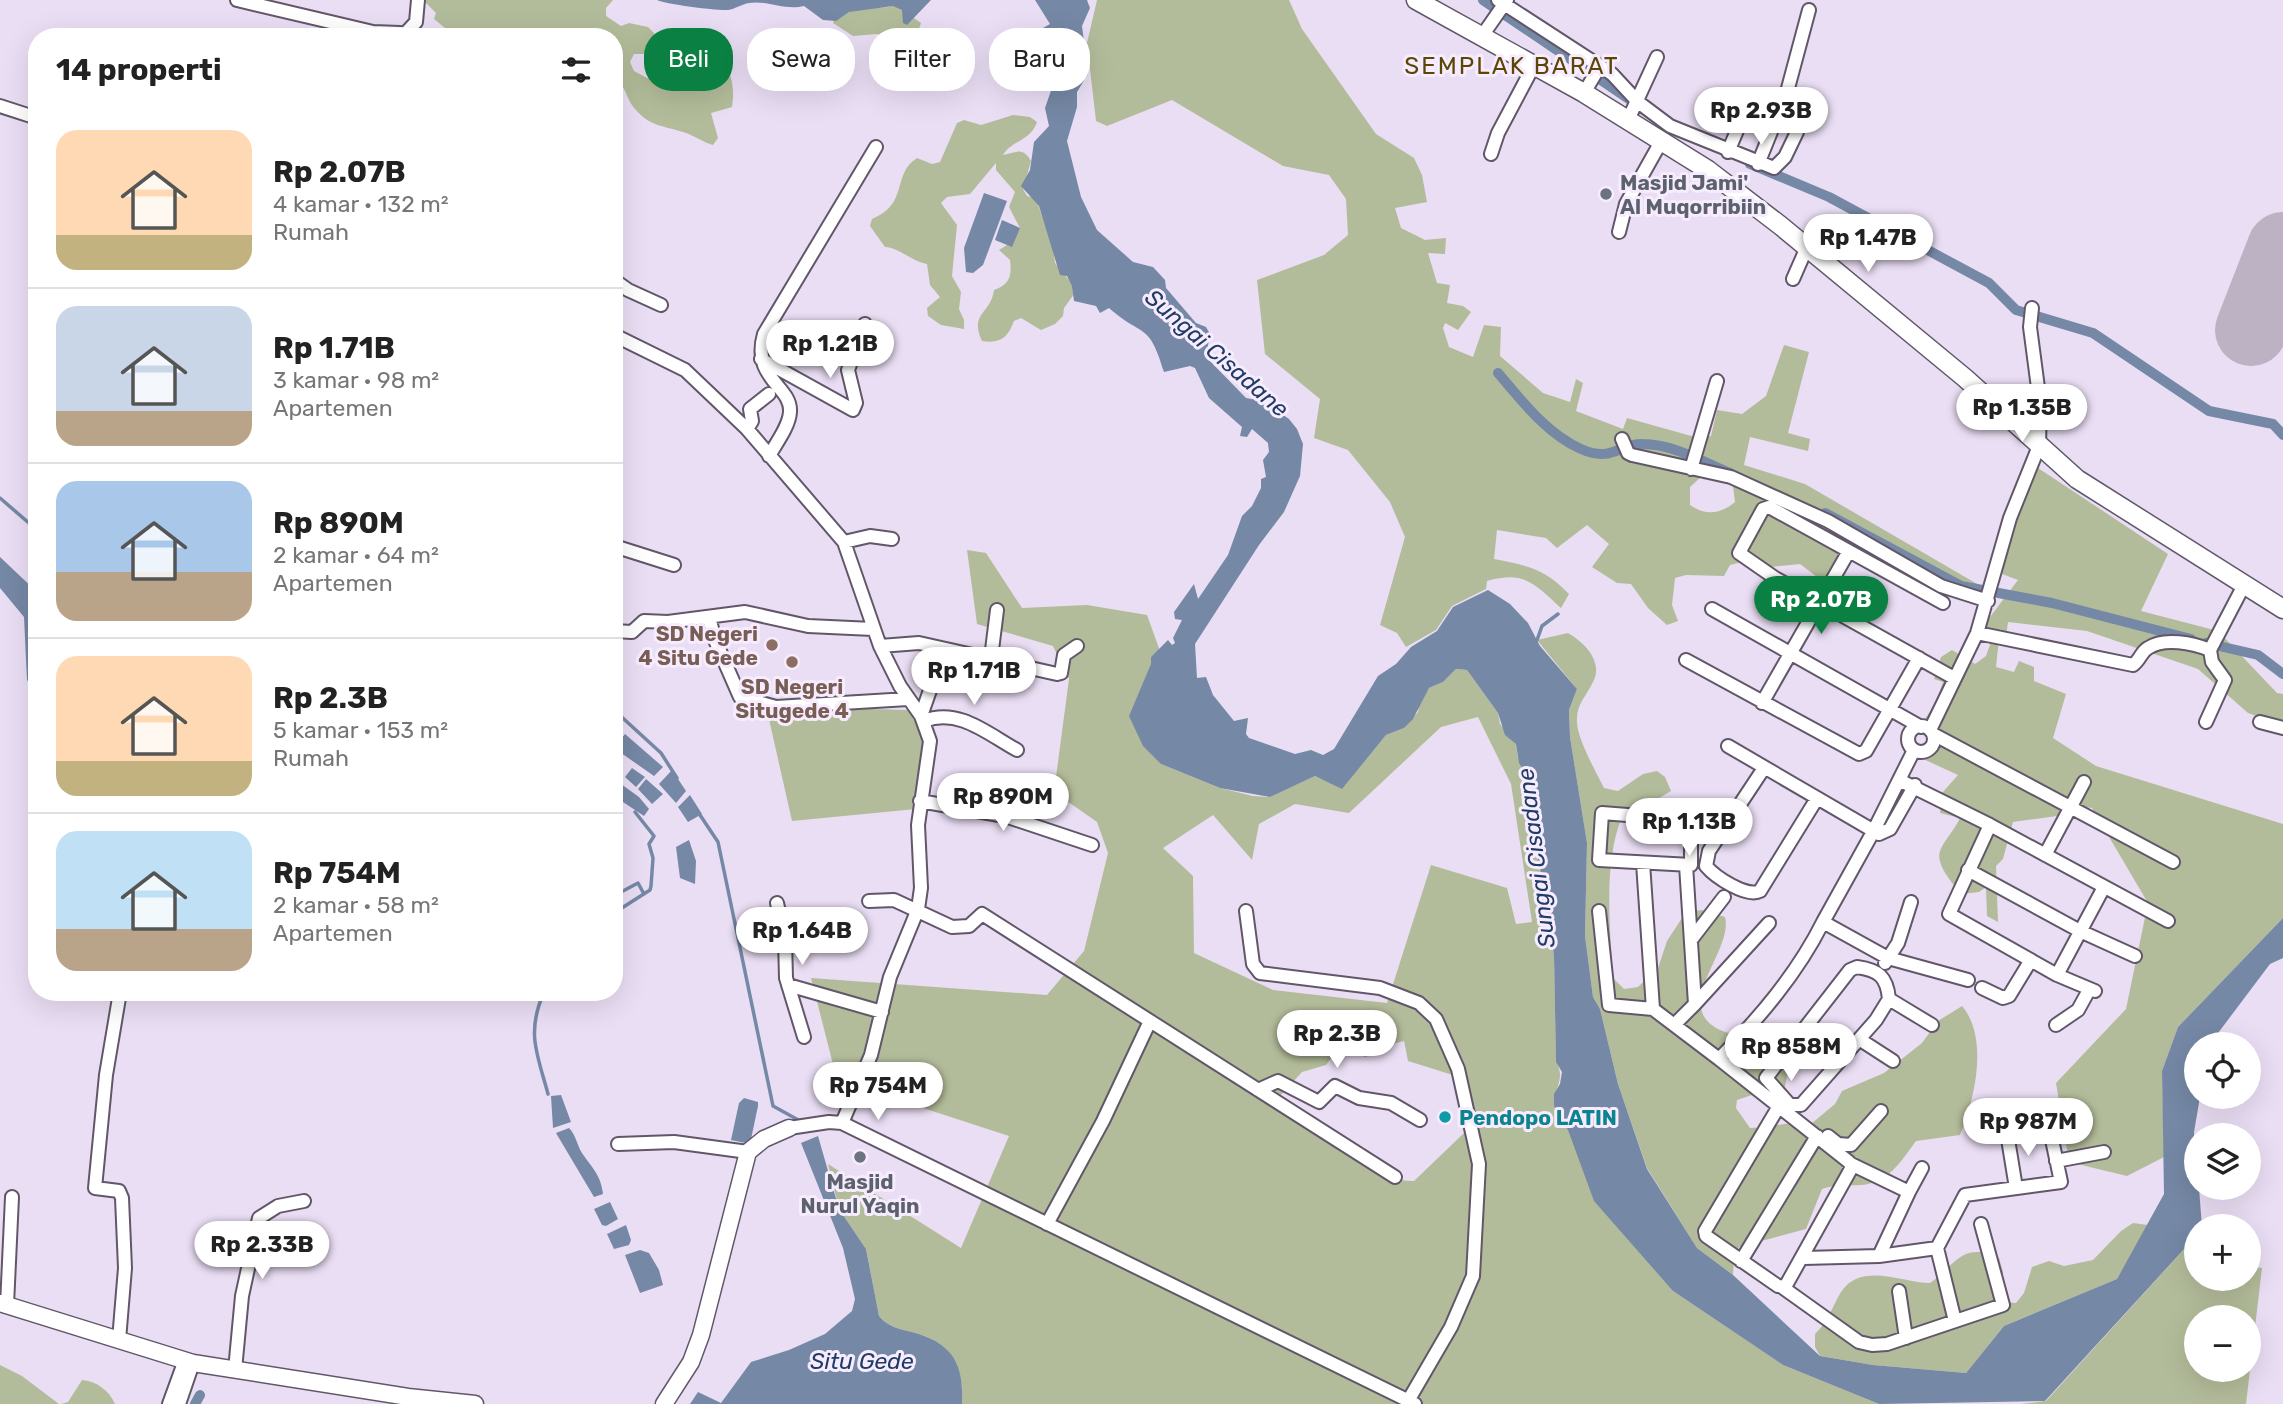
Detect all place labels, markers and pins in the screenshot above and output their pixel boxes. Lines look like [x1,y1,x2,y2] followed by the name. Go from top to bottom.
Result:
[1689,88,1833,147] pin: Rp 2.93B
[1620,170,1766,219] place label: Masjid Jami' Al Muqorribiin
[1598,186,1614,202] marker: Masjid Jami' Al Muqorribiin
[1796,215,1940,274] pin: Rp 1.47B
[758,320,902,380] pin: Rp 1.21B
[1950,384,2094,444] pin: Rp 1.35B
[1749,576,1893,636] pin: Rp 2.07B
[638,621,758,670] place label: SD Negeri 4 Situ Gede
[764,637,780,653] marker: SD Negeri 4 Situ Gede
[902,648,1046,707] pin: Rp 1.71B
[784,654,800,670] marker: SD Negeri Situgede 4
[735,674,849,723] place label: SD Negeri Situgede 4
[938,774,1068,833] pin: Rp 890M
[1617,798,1761,858] pin: Rp 1.13B
[730,908,874,967] pin: Rp 1.64B
[1272,1010,1402,1070] pin: Rp 2.3B
[1726,1024,1856,1083] pin: Rp 858M
[813,1062,943,1122] pin: Rp 754M
[1963,1098,2093,1158] pin: Rp 987M
[1459,1105,1617,1130] place label: Pendopo LATIN
[1437,1109,1453,1125] marker: Pendopo LATIN
[852,1149,868,1165] marker: Masjid Nurul Yaqin
[801,1169,919,1218] place label: Masjid Nurul Yaqin
[190,1222,334,1281] pin: Rp 2.33B

